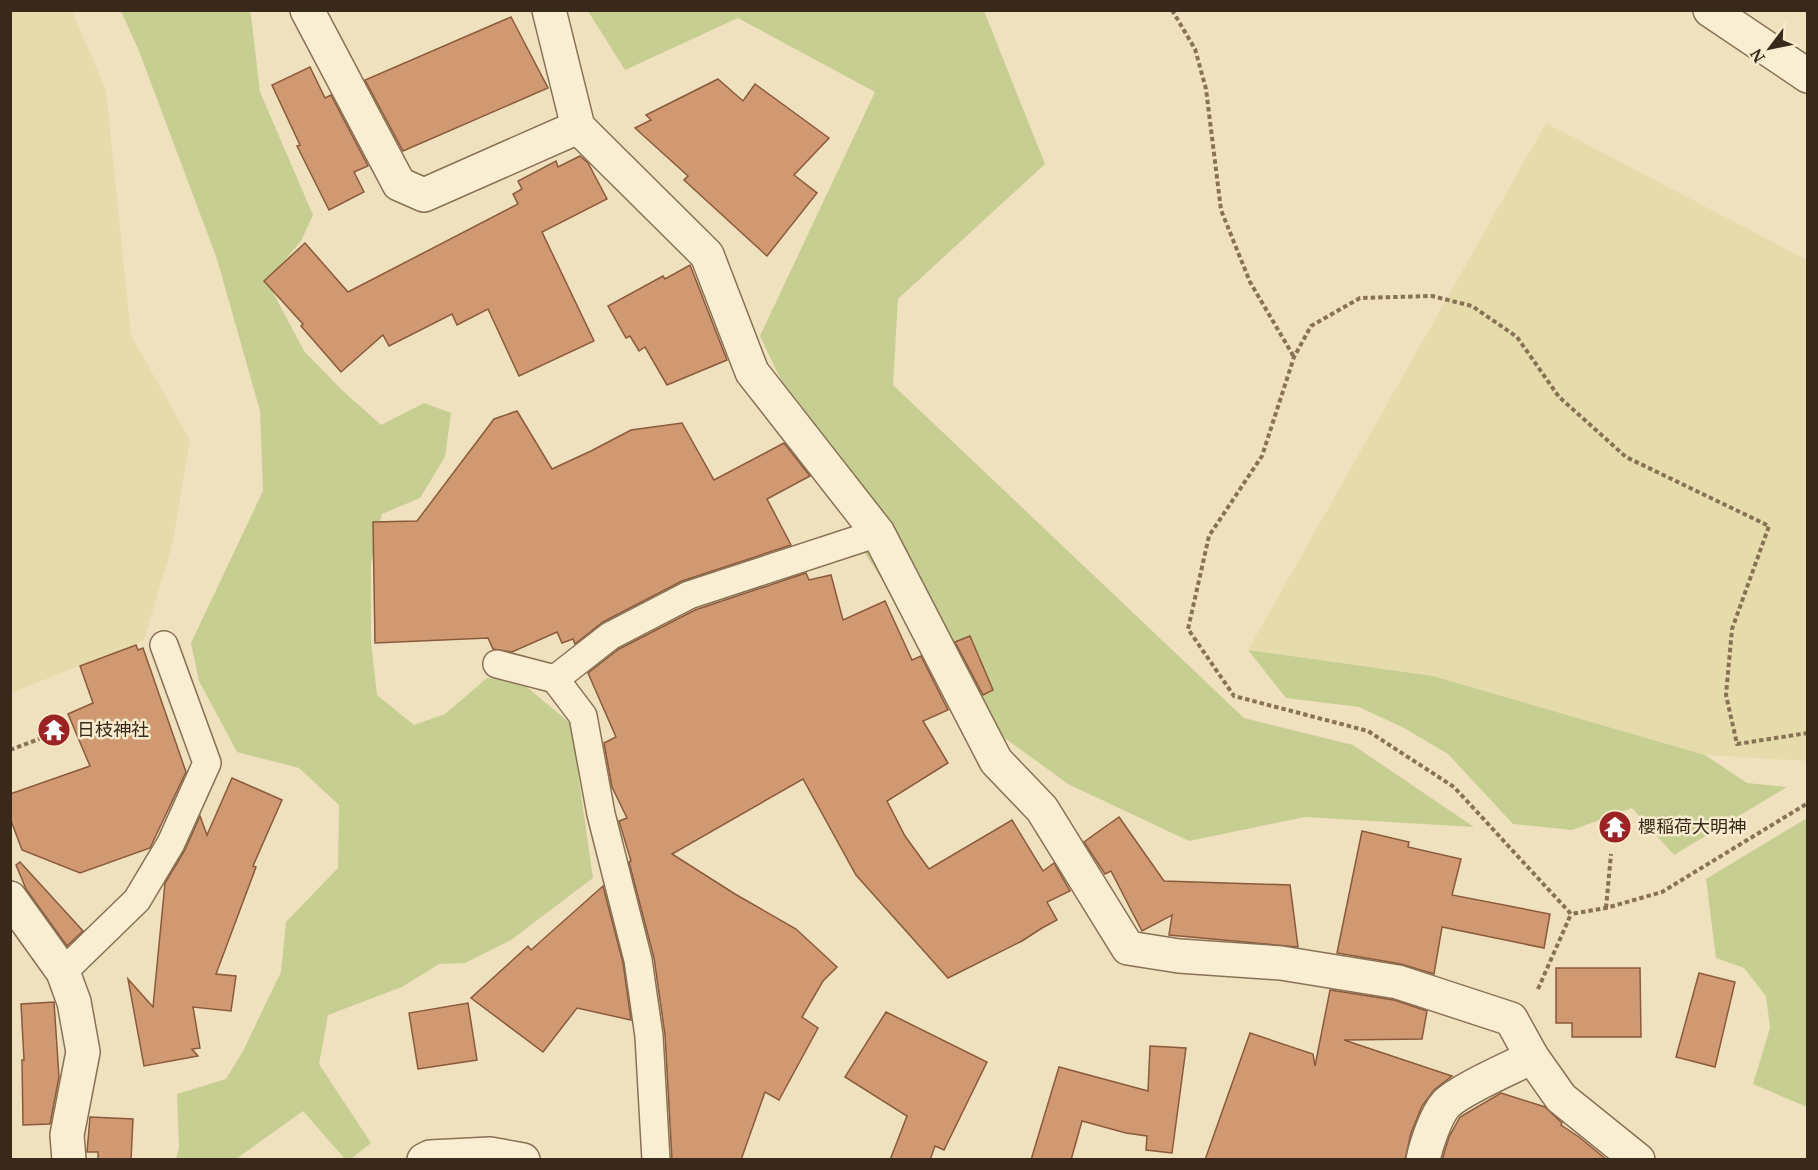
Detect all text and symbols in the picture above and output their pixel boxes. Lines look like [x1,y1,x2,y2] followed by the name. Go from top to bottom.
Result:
[1740,18,1800,78] north arrow
[1744,44,1770,67] text: N
[36,712,72,748] temple icon: 日枝神社
[77,717,149,741] place label: 日枝神社
[1597,809,1633,845] temple icon: 櫻稲荷大明神
[1638,814,1746,838] place label: 櫻稲荷大明神

